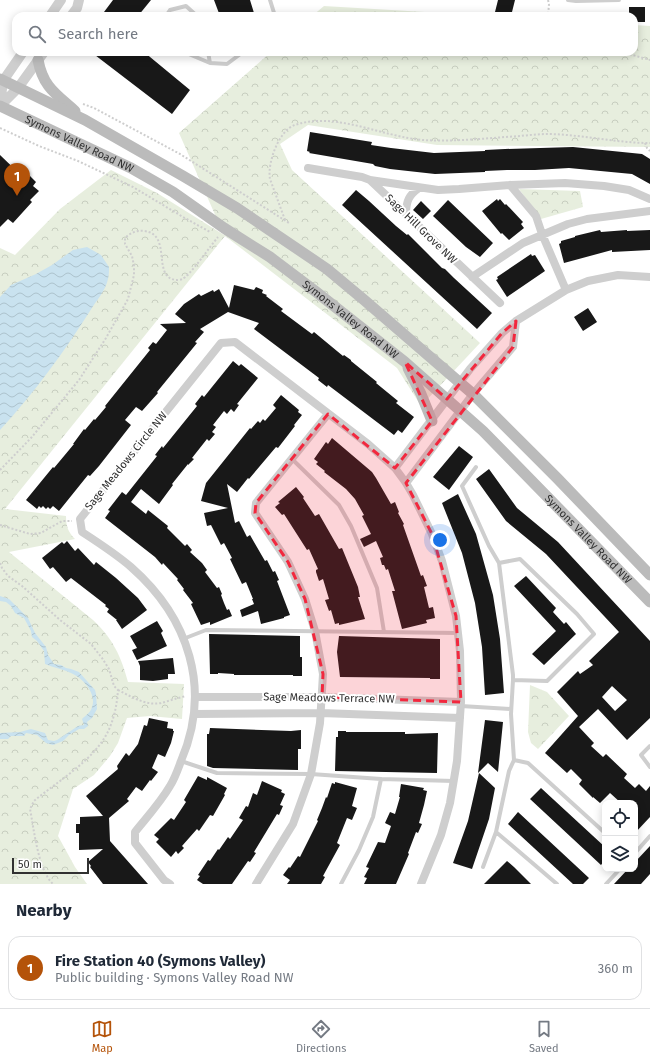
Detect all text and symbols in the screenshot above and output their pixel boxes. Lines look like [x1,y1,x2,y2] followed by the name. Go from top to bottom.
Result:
[12,12,638,56] search box
[26,23,48,45] icon: search
[58,25,138,43] text: Search here
[23,112,136,175] street label: Symons Valley Road NW
[4,163,30,196] pin: 1
[383,192,459,266] street label: Sage Hill Grove NW
[300,277,401,361] street label: Symons Valley Road NW
[82,409,170,513] street label: Sage Meadows Circle NW
[542,492,634,586] street label: Symons Valley Road NW
[430,530,450,550] your location
[263,690,395,706] street label: Sage Meadows Terrace NW
[602,800,638,872] map controls
[602,800,638,836] button: locate
[602,836,638,872] button: layers
[12,856,89,875] scale bar
[18,858,42,871] text: 50 m
[16,900,71,921] text: Nearby
[55,952,265,970] text: Fire Station 40 (Symons Valley)
[27,961,33,976] text: 1
[598,961,633,976] text: 360 m
[55,970,294,985] text: Public building · Symons Valley Road NW
[91,1018,113,1055] tab: Map
[296,1018,346,1055] tab: Directions
[529,1018,559,1055] tab: Saved

